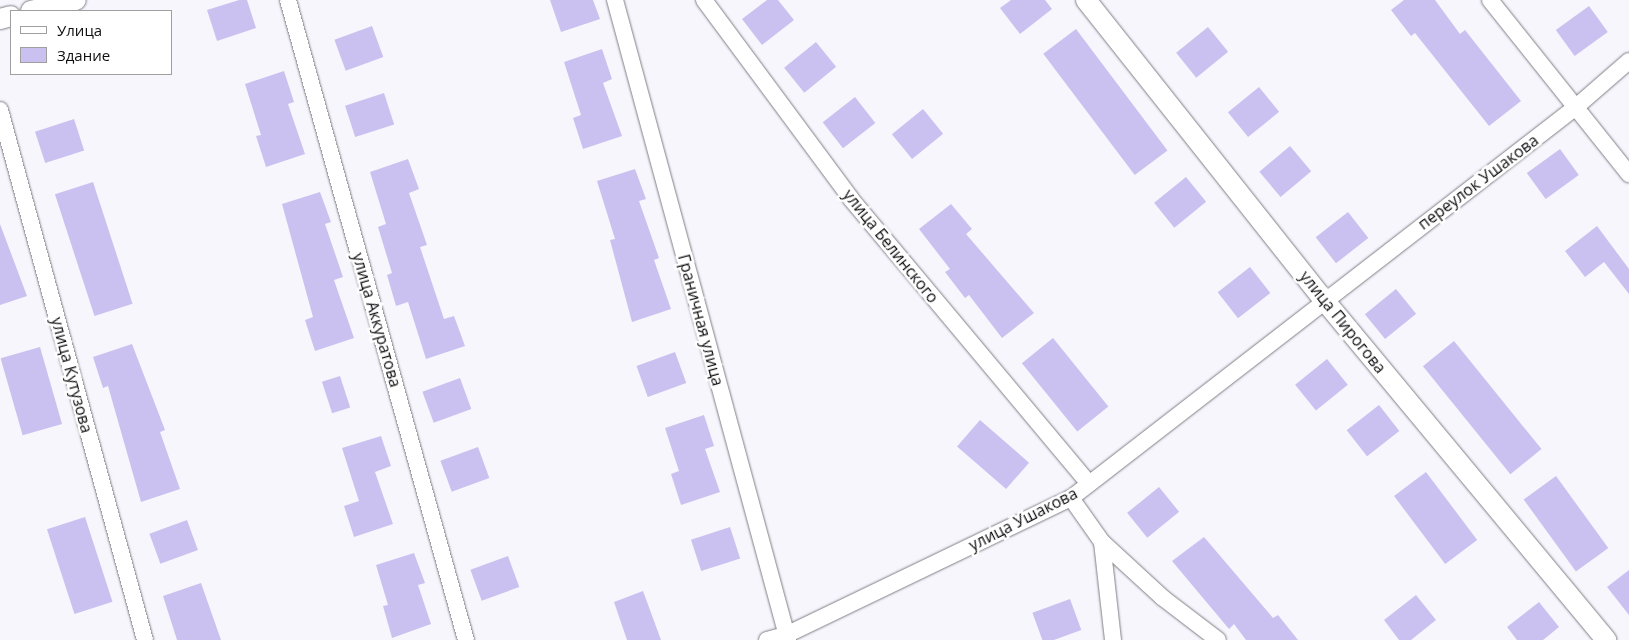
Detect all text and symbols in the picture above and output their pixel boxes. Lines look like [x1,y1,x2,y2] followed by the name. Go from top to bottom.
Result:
[10,10,172,75] legend
[57,20,102,40] text: Улица
[57,45,110,65] text: Здание
[1414,130,1542,234] street label: переулок Ушакова
[839,185,943,307] street label: улица Белинского
[349,251,405,389] street label: улица Аккуратова
[674,252,728,388] street label: Граничная улица
[1296,267,1390,377] street label: улица Пирогова
[47,315,97,435] street label: улица Кутузова
[965,483,1081,555] street label: улица Ушакова

